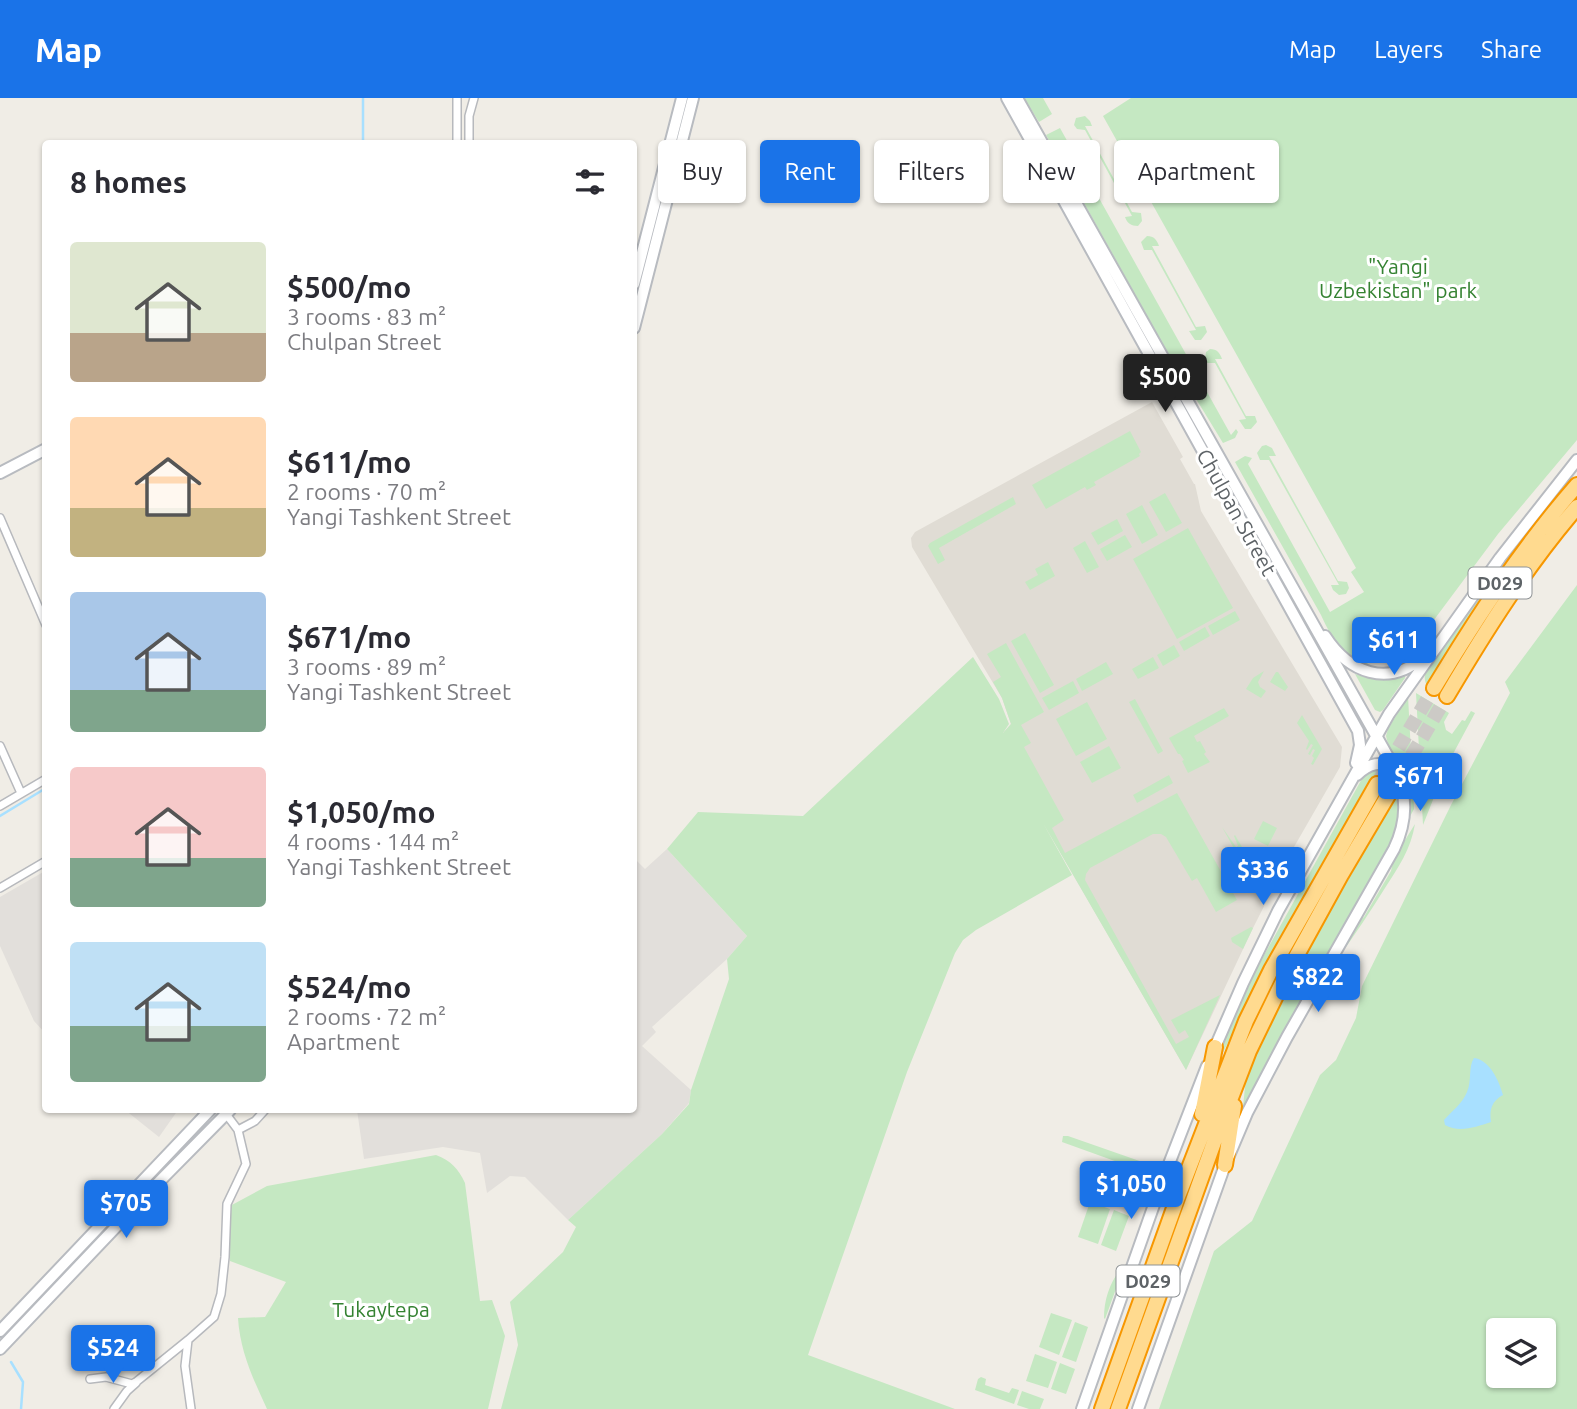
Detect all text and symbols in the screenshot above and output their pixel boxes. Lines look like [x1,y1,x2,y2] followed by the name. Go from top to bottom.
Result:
[35,31,102,68] text: Map
[1289,36,1336,63] text: Map
[1374,36,1443,63] text: Layers
[1481,36,1542,63] text: Share
[658,140,746,203] chip: Buy
[760,140,860,203] chip: Rent
[874,140,989,203] chip: Filters
[1003,140,1100,203] chip: New
[1114,140,1279,203] chip: Apartment
[571,163,609,201] icon: filters
[70,165,187,199] text: 8 homes
[1319,254,1477,302] park label: "Yangi Uzbekistan" park
[126,270,210,354] icon: home
[287,270,411,304] text: $500/mo
[287,304,446,329] text: 3 rooms · 83 m²
[287,329,441,354] text: Chulpan Street
[1124,354,1206,414] pin: $500
[1139,364,1191,389] text: $500
[126,445,210,529] icon: home
[287,445,411,479] text: $611/mo
[1192,445,1282,579] street label: Chulpan Street
[287,479,446,504] text: 2 rooms · 70 m²
[287,504,511,529] text: Yangi Tashkent Street
[1468,568,1532,598] road number: D029
[1353,618,1435,677] pin: $611
[126,620,210,704] icon: home
[287,620,411,654] text: $671/mo
[1368,627,1420,652] text: $611
[287,654,446,679] text: 3 rooms · 89 m²
[287,679,511,704] text: Yangi Tashkent Street
[1379,754,1461,813] pin: $671
[1394,763,1446,788] text: $671
[126,795,210,879] icon: home
[287,795,436,829] text: $1,050/mo
[287,829,459,854] text: 4 rooms · 144 m²
[1222,848,1304,907] pin: $336
[287,854,511,879] text: Yangi Tashkent Street
[1237,857,1289,882] text: $336
[1277,954,1359,1014] pin: $822
[1292,964,1344,989] text: $822
[126,970,210,1054] icon: home
[287,970,411,1004] text: $524/mo
[287,1004,446,1029] text: 2 rooms · 72 m²
[287,1029,400,1054] text: Apartment
[1074,1162,1188,1221] pin: $1,050
[1096,1171,1166,1196] text: $1,050
[85,1180,167,1240] pin: $705
[100,1190,152,1215] text: $705
[1116,1266,1180,1296] road number: D029
[332,1297,430,1321] park label: Tukaytepa
[1486,1318,1556,1388] map controls
[1486,1318,1556,1388] button: layers
[72,1326,154,1385] pin: $524
[87,1335,139,1360] text: $524

